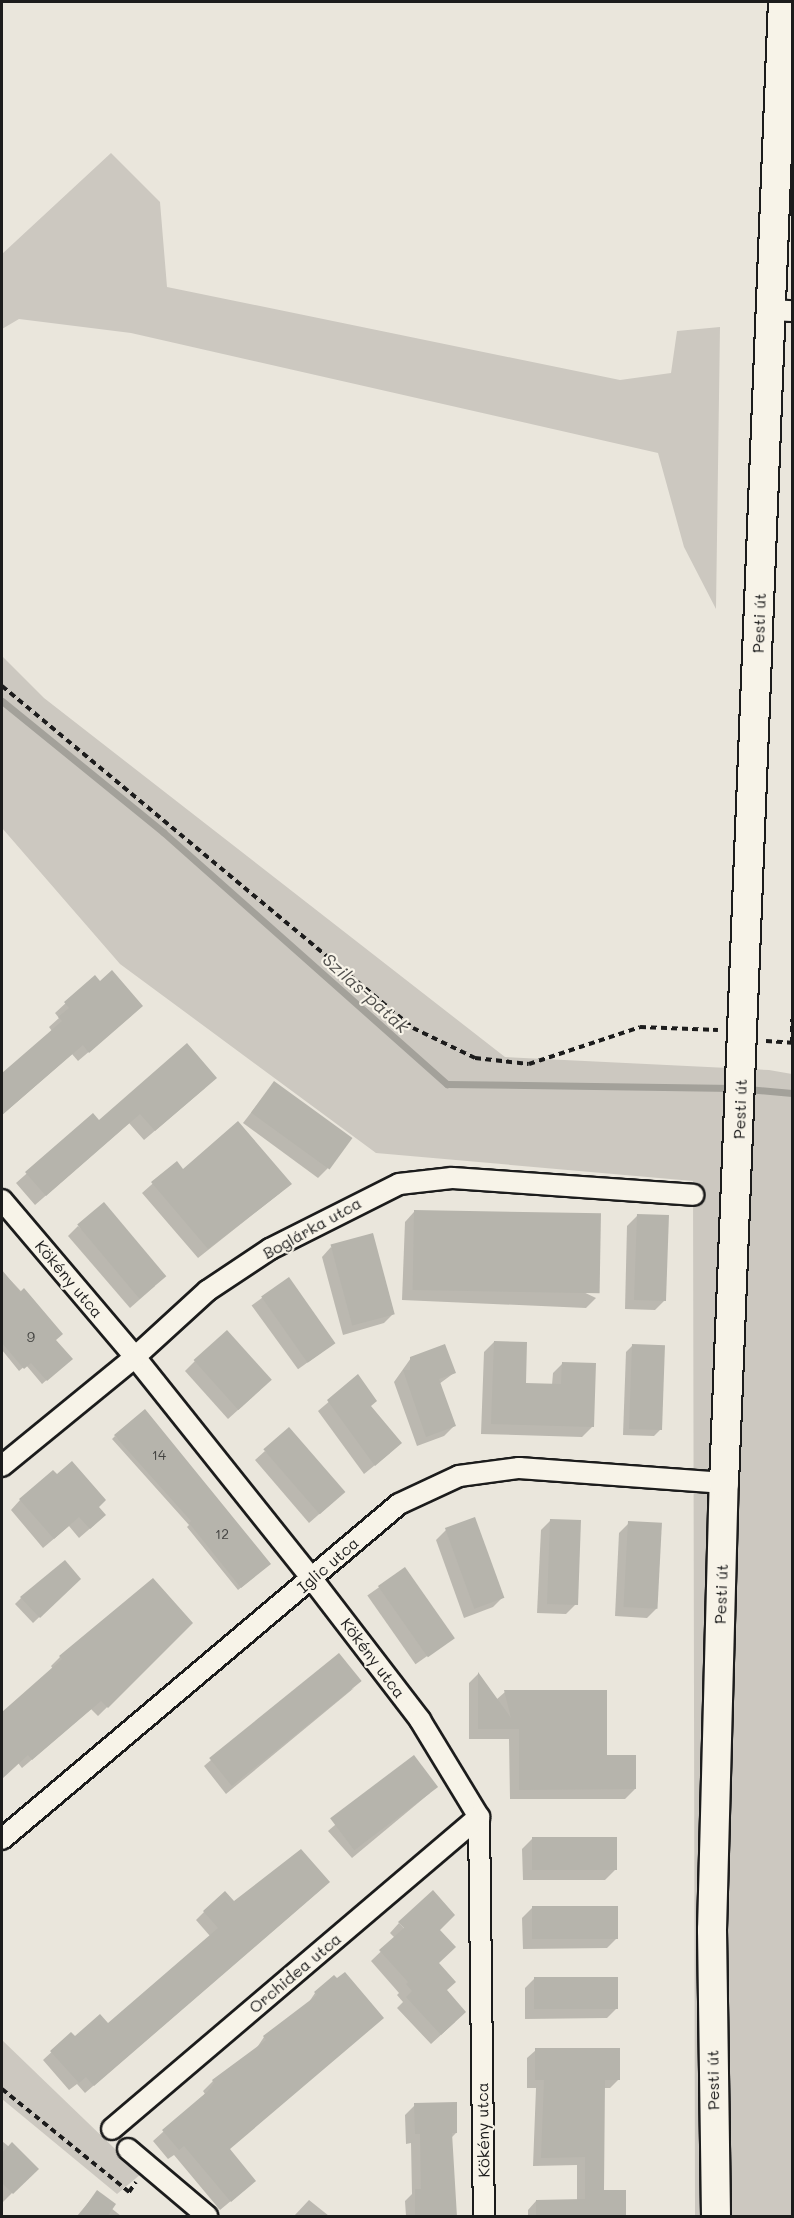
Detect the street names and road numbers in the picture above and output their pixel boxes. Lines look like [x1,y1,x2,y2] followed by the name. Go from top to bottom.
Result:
[748,593,770,653] street label: Pesti út
[729,1079,751,1139] street label: Pesti út
[259,1193,365,1263] street label: Boglárka utca
[31,1236,107,1322] street label: Kökény utca
[293,1533,363,1597] street label: Iglic utca
[710,1564,732,1624] street label: Pesti út
[337,1614,409,1702] street label: Kökény utca
[245,1929,345,2017] street label: Orchidea utca
[703,2050,723,2110] street label: Pesti út
[473,2082,493,2178] street label: Kökény utca

